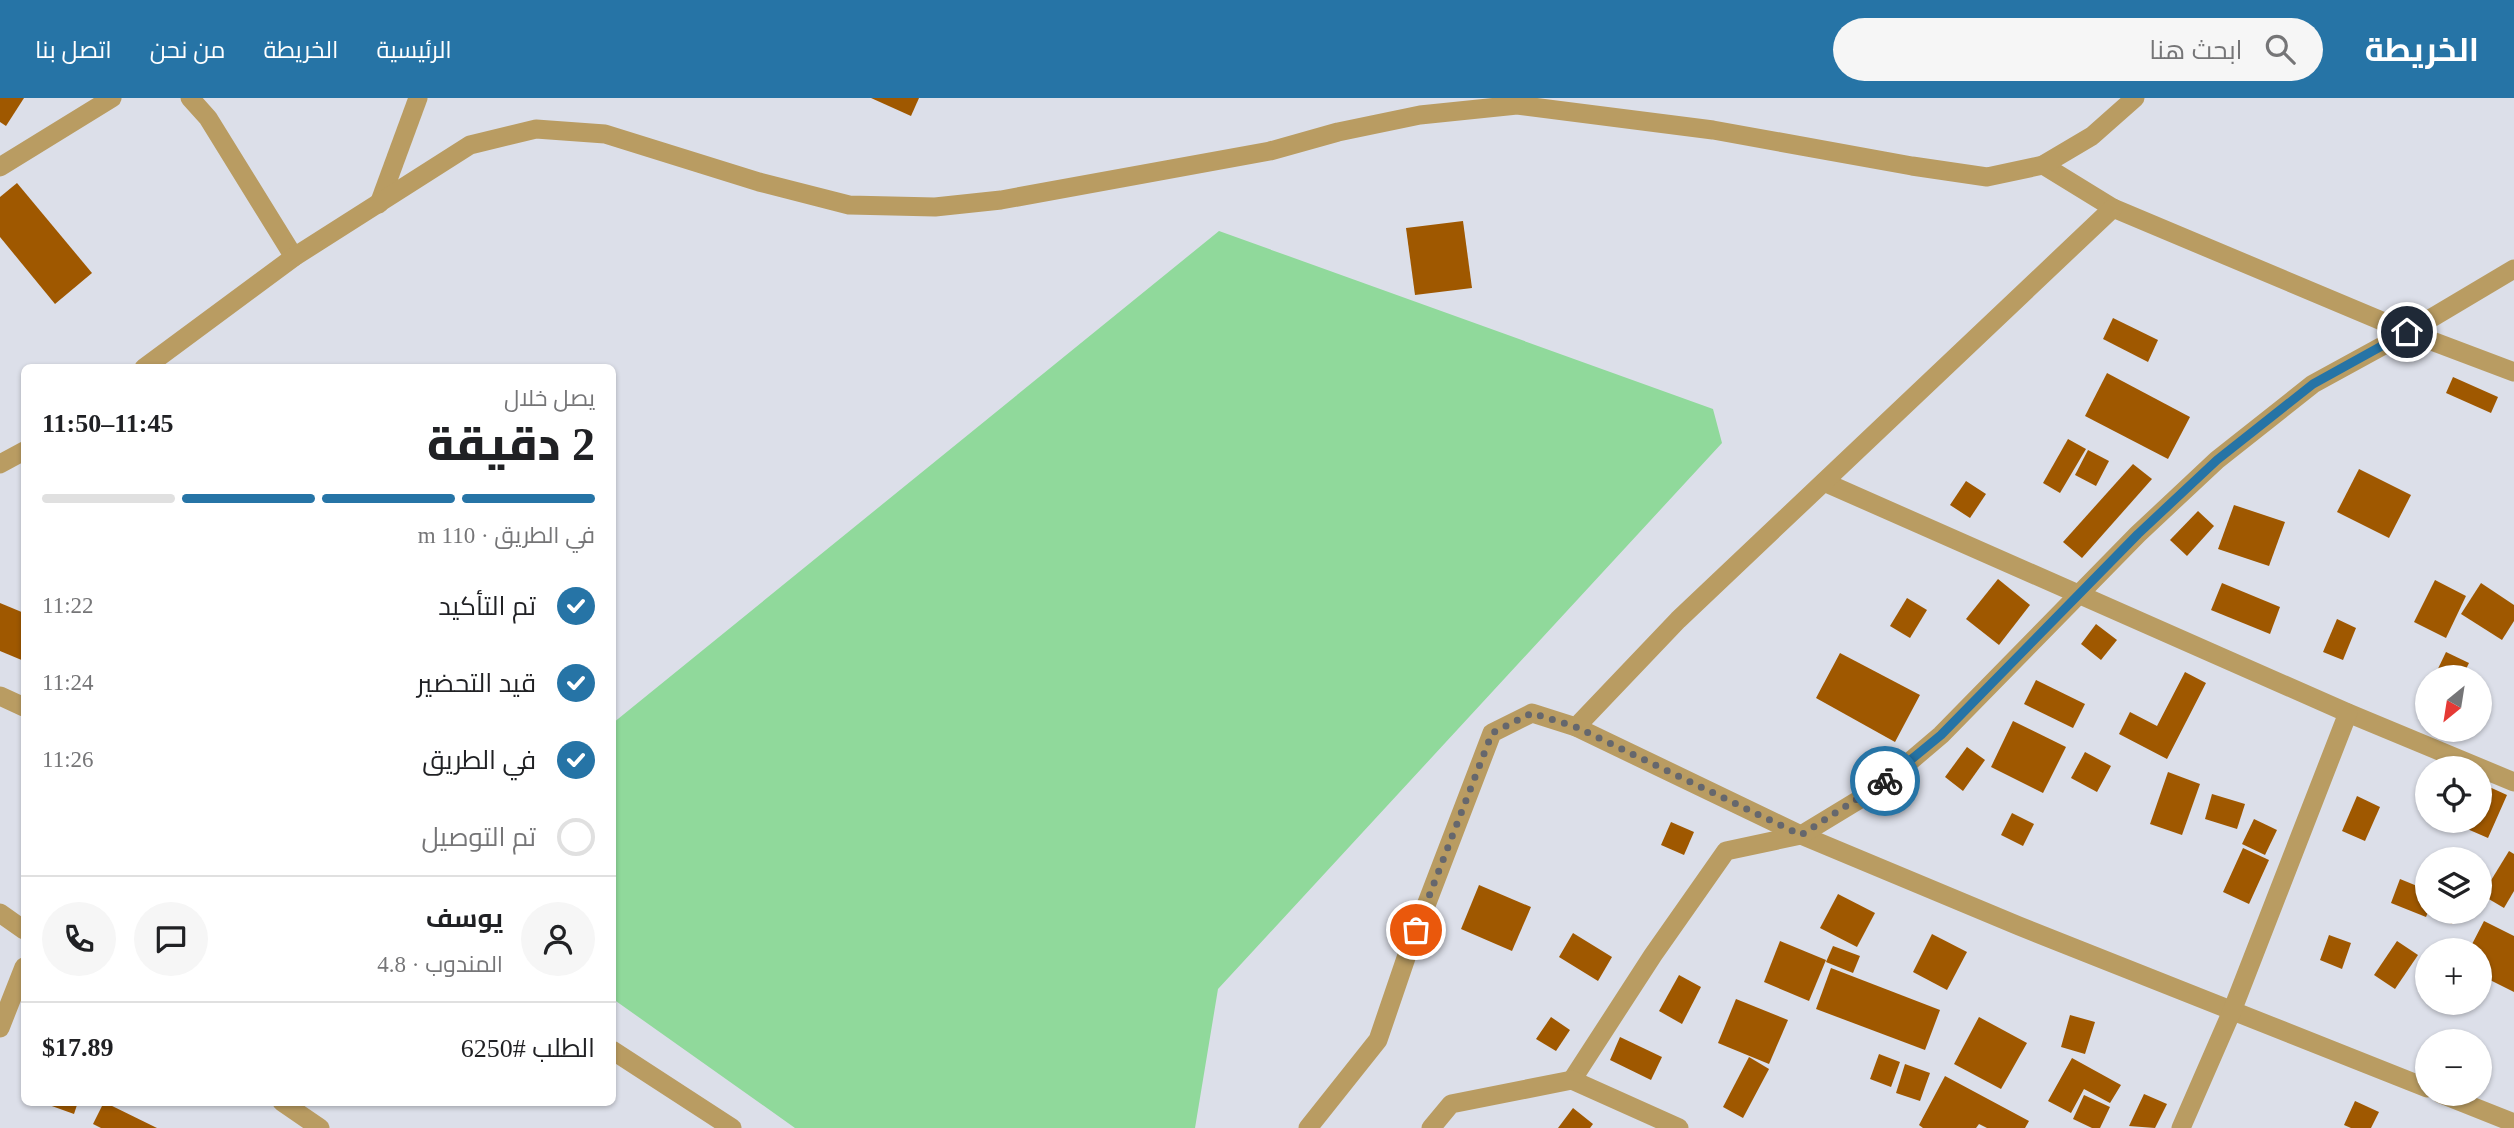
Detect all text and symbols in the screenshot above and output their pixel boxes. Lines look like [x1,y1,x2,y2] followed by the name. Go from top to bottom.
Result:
[1833,18,2323,81] search box
[2261,30,2299,68] icon: search
[2365,32,2479,68] text: الخريطة
[2149,36,2243,65] text: ابحث هنا
[35,37,112,63] text: اتصل بنا
[150,37,226,63] text: من نحن
[264,37,338,63] text: الخريطة
[376,37,452,63] text: الرئيسية
[2377,302,2437,362] pin
[2388,313,2426,351] icon: home
[504,386,595,411] text: يصل خلال
[42,409,173,438] text: 11:45–11:50
[427,419,595,470] text: 2 دقيقة
[418,523,595,548] text: في الطريق · 110 m
[557,587,595,625] icon: check
[438,592,536,621] text: تم التأكيد
[42,593,94,618] text: 11:22
[557,664,595,702] icon: check
[2415,665,2492,742] north arrow
[2415,665,2492,1106] map controls
[417,669,536,698] text: قيد التحضير
[42,670,94,695] text: 11:24
[557,741,595,779] icon: check
[422,746,536,775] text: في الطريق
[1850,746,1920,816] courier
[42,747,94,772] text: 11:26
[2415,756,2492,833] button: locate
[1866,762,1904,800] icon: bike
[421,823,536,852] text: تم التوصيل
[2415,847,2492,924] button: layers
[1386,900,1446,960] pin
[42,902,116,976] button: phone
[134,902,208,976] button: chat
[521,902,595,976] button: person
[426,904,503,933] text: يوسف
[1397,911,1435,949] icon: bag
[2415,938,2492,1015] button: +
[377,952,503,977] text: المندوب · 4.8
[2415,1029,2492,1106] button: −
[42,1033,114,1062] text: $17.89
[461,1034,595,1063] text: الطلب #6250

